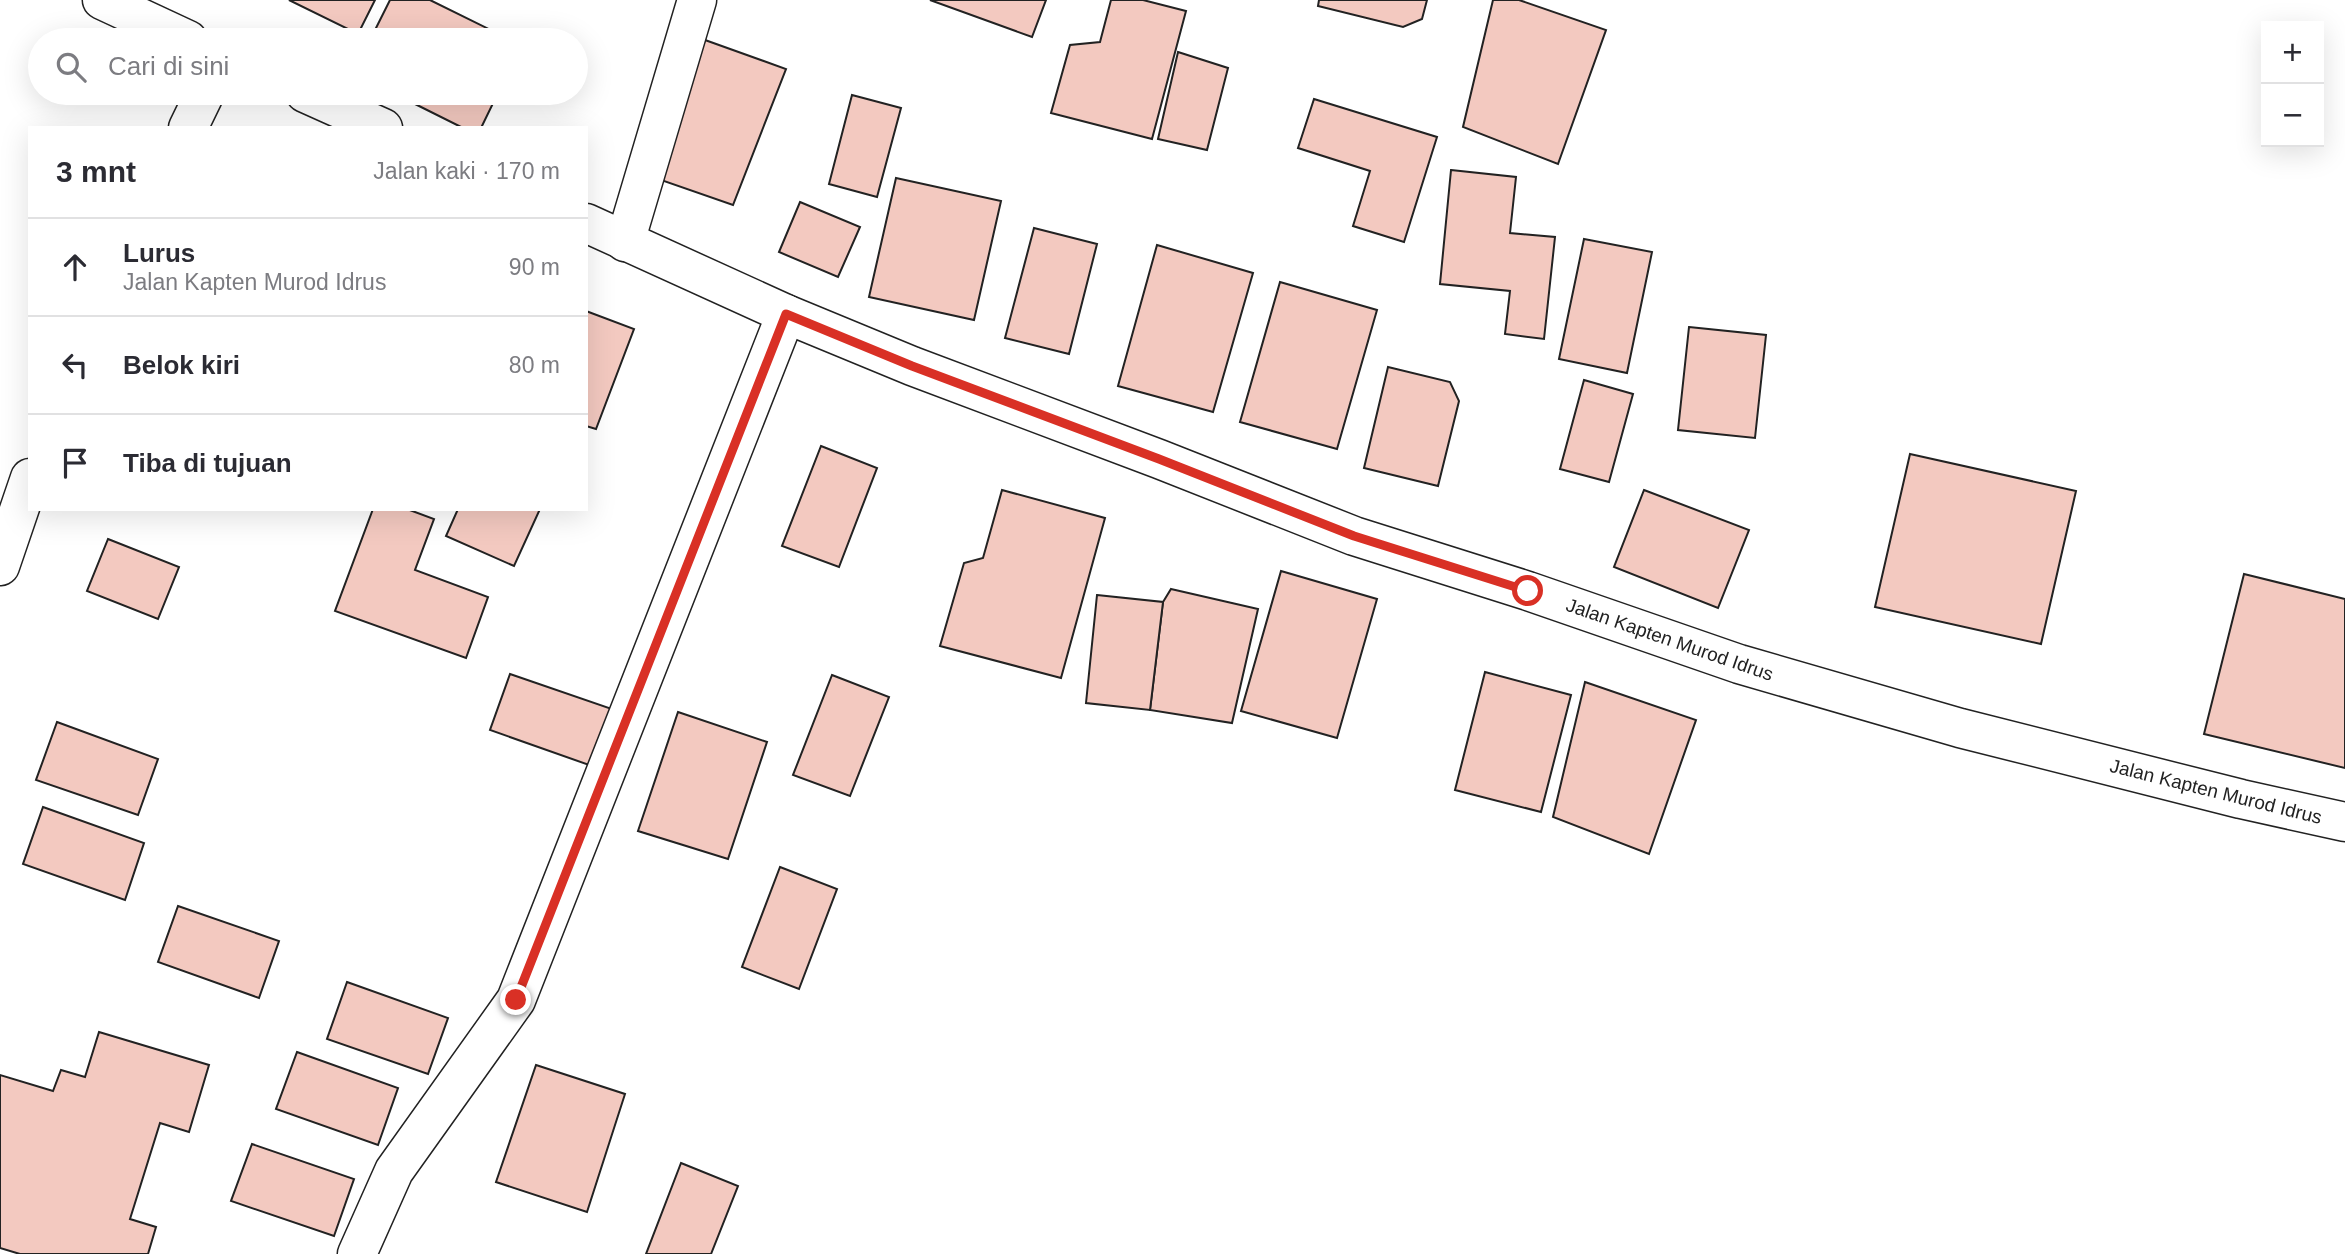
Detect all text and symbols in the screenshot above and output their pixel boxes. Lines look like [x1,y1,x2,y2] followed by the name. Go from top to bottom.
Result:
[2261,21,2324,147] map controls
[2261,21,2324,84] button: +
[28,28,588,105] search box
[52,48,90,86] icon: search
[108,51,229,81] text: Cari di sini
[2261,84,2324,147] button: −
[56,155,136,188] text: 3 mnt
[373,158,560,184] text: Jalan kaki · 170 m
[123,238,195,268] text: Lurus
[56,248,94,286] icon: ahead
[509,254,560,280] text: 90 m
[123,269,386,295] text: Jalan Kapten Murod Idrus
[56,346,94,384] icon: left
[123,350,240,380] text: Belok kiri
[509,352,560,378] text: 80 m
[56,444,94,482] icon: arrive
[123,448,292,478] text: Tiba di tujuan
[1512,575,1543,606] route start
[1564,594,1776,685] street label: Jalan Kapten Murod Idrus
[2108,755,2324,828] street label: Jalan Kapten Murod Idrus
[500,984,531,1015] route end

